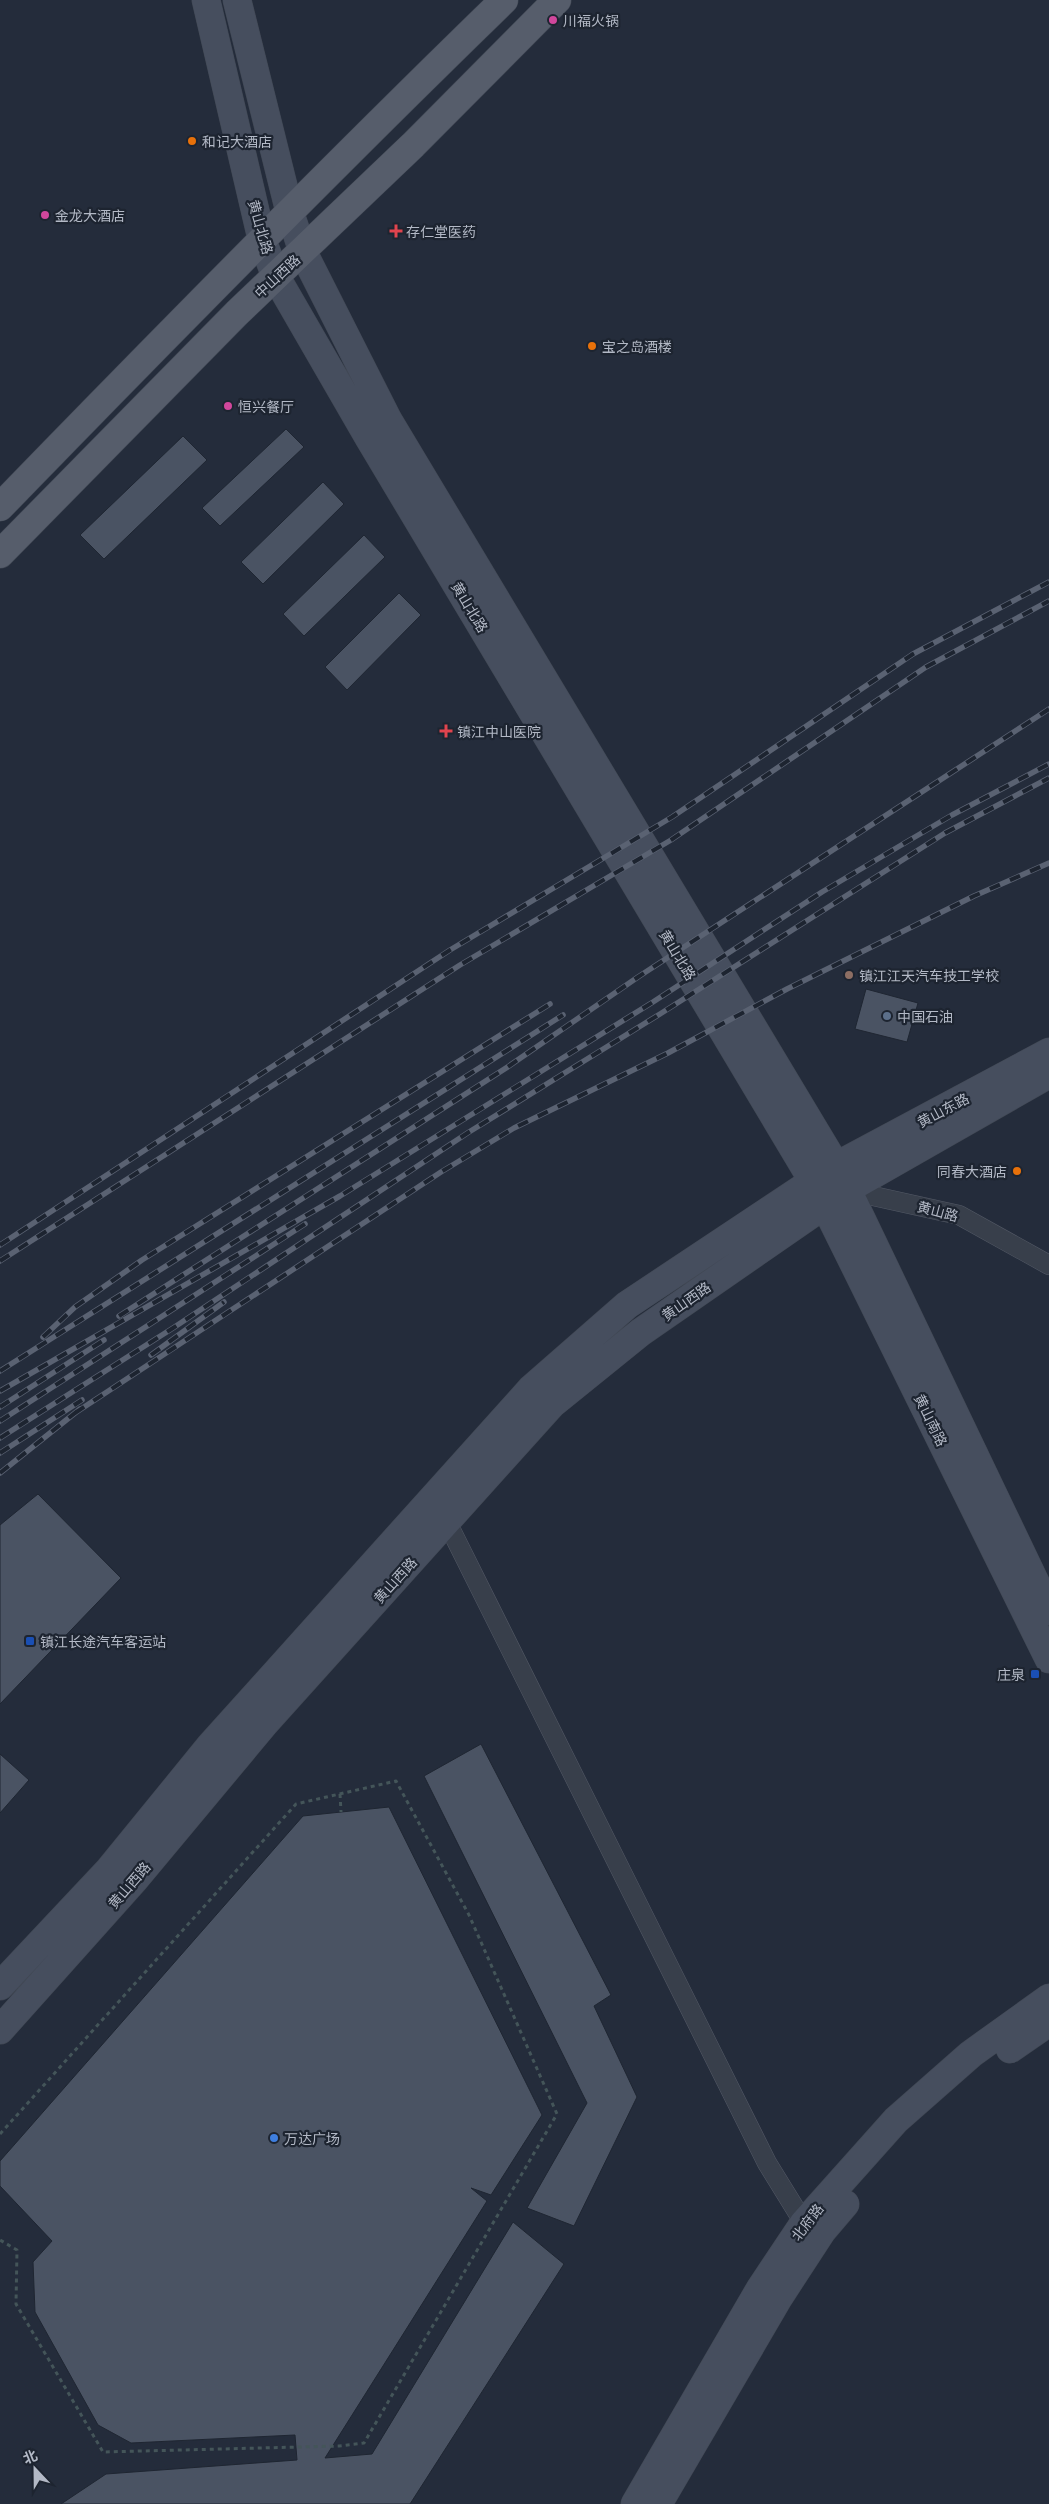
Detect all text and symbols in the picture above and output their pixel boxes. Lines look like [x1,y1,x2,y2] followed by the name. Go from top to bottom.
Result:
[563,12,619,29] place label: 川福火锅
[547,14,559,26] marker: 川福火锅
[202,133,272,150] place label: 和记大酒店
[186,135,198,147] marker: 和记大酒店
[245,198,277,256] street label: 黄山北路
[55,207,125,224] place label: 金龙大酒店
[39,209,51,221] marker: 金龙大酒店
[406,223,476,240] place label: 存仁堂医药
[390,225,402,237] marker: 存仁堂医药
[251,251,303,301] street label: 中山西路
[602,338,672,355] place label: 宝之岛酒楼
[586,340,598,352] marker: 宝之岛酒楼
[238,398,294,415] place label: 恒兴餐厅
[222,400,234,412] marker: 恒兴餐厅
[448,579,492,635] street label: 黄山北路
[457,723,541,740] place label: 镇江中山医院
[439,724,453,738] marker: 镇江中山医院
[656,927,700,983] street label: 黄山北路
[859,967,999,984] place label: 镇江江天汽车技工学校
[843,969,855,981] marker: 镇江江天汽车技工学校
[897,1008,953,1025] place label: 中国石油
[881,1010,893,1022] marker: 中国石油
[914,1089,972,1131] street label: 黄山东路
[937,1163,1007,1180] place label: 同春大酒店
[1011,1165,1023,1177] marker: 同春大酒店
[916,1197,960,1225] street label: 黄山路
[658,1278,714,1324] street label: 黄山西路
[911,1391,951,1449] street label: 黄山南路
[370,1554,420,1606] street label: 黄山西路
[40,1633,166,1650] place label: 镇江长途汽车客运站
[24,1635,36,1647] marker: 镇江长途汽车客运站
[997,1666,1025,1683] place label: 庄泉
[1029,1668,1041,1680] marker: 庄泉
[104,1858,154,1912] street label: 黄山西路
[284,2130,340,2147] place label: 万达广场
[268,2132,280,2144] marker: 万达广场
[787,2200,827,2244] street label: 北府路
[10,2444,60,2494] north arrow
[20,2446,40,2467] text: 北

